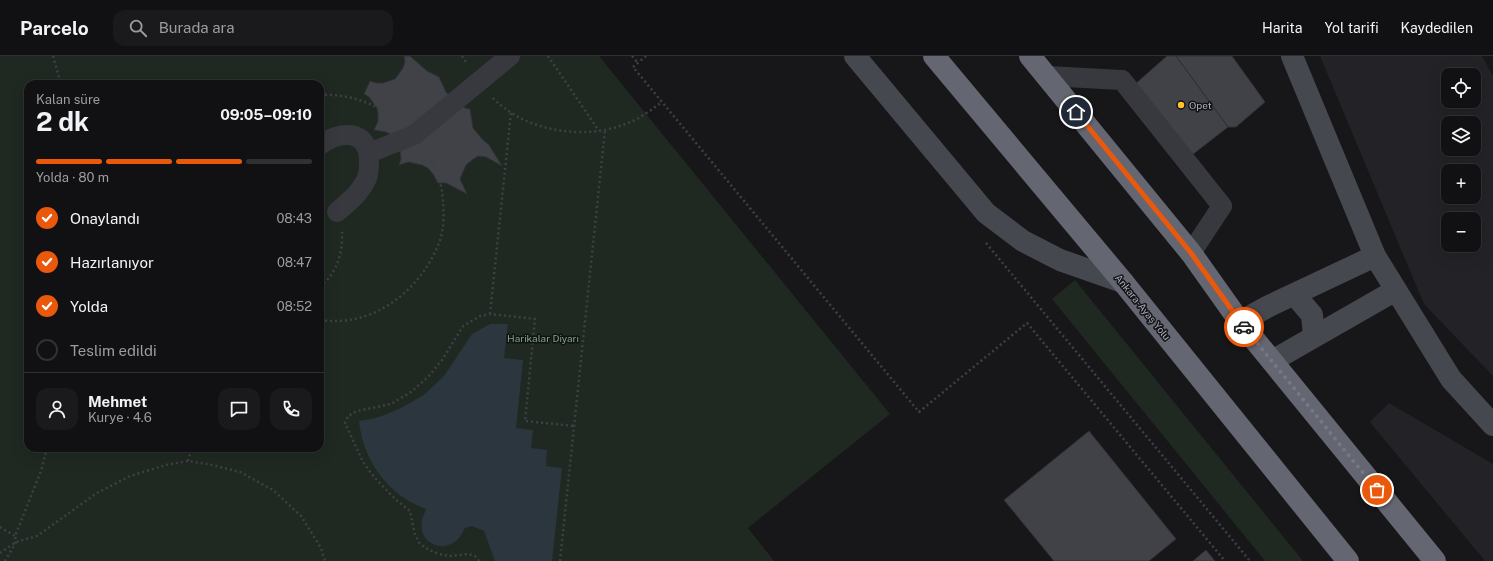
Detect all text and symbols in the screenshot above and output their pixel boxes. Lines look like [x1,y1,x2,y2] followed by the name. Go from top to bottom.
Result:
[113,10,393,46] search box
[20,17,89,39] text: Parcelo
[127,17,149,39] icon: search
[159,19,234,36] text: Burada ara
[1262,20,1302,36] text: Harita
[1324,20,1379,36] text: Yol tarifi
[1401,20,1473,36] text: Kaydedilen
[1441,68,1481,252] map controls
[1441,68,1481,108] button: locate
[36,92,100,107] text: Kalan süre
[1059,95,1093,129] pin
[1189,99,1212,111] place label: Opet
[1176,100,1186,110] marker: Opet
[1065,101,1087,123] icon: home
[36,106,89,137] text: 2 dk
[220,106,312,123] text: 09:05–09:10
[1441,116,1481,156] button: layers
[1441,164,1481,204] button: +
[36,170,109,185] text: Yolda · 80 m
[36,207,58,229] icon: check
[70,210,140,227] text: Onaylandı
[277,211,312,226] text: 08:43
[1441,212,1481,252] button: −
[36,251,58,273] icon: check
[70,254,154,271] text: Hazırlanıyor
[277,255,312,270] text: 08:47
[1113,272,1173,342] street label: Ankara-Ayaş Yolu
[36,295,58,317] icon: check
[70,298,108,315] text: Yolda
[277,299,312,314] text: 08:52
[1224,307,1264,347] courier
[1233,316,1255,338] icon: car
[507,332,579,344] park label: Harikalar Diyarı
[70,342,157,359] text: Teslim edildi
[36,388,78,430] button: person
[218,388,260,430] button: chat
[270,388,312,430] button: phone
[88,393,147,410] text: Mehmet
[88,410,152,425] text: Kurye · 4.6
[1360,473,1394,507] pin
[1366,479,1388,501] icon: bag

